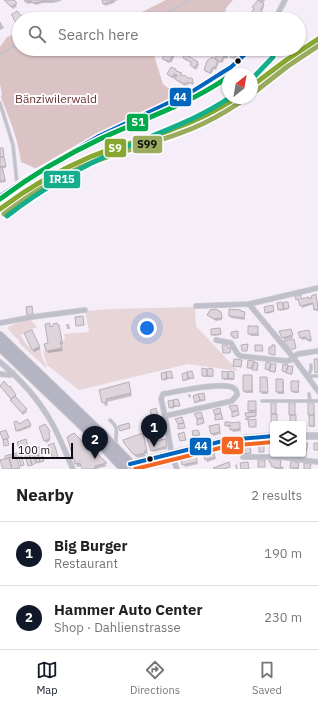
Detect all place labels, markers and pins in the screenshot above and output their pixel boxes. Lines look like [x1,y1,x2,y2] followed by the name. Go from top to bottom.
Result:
[233,56,243,66] unlabelled marker
[141,414,167,447] pin: 1
[82,426,108,459] pin: 2
[145,454,155,464] unlabelled marker

